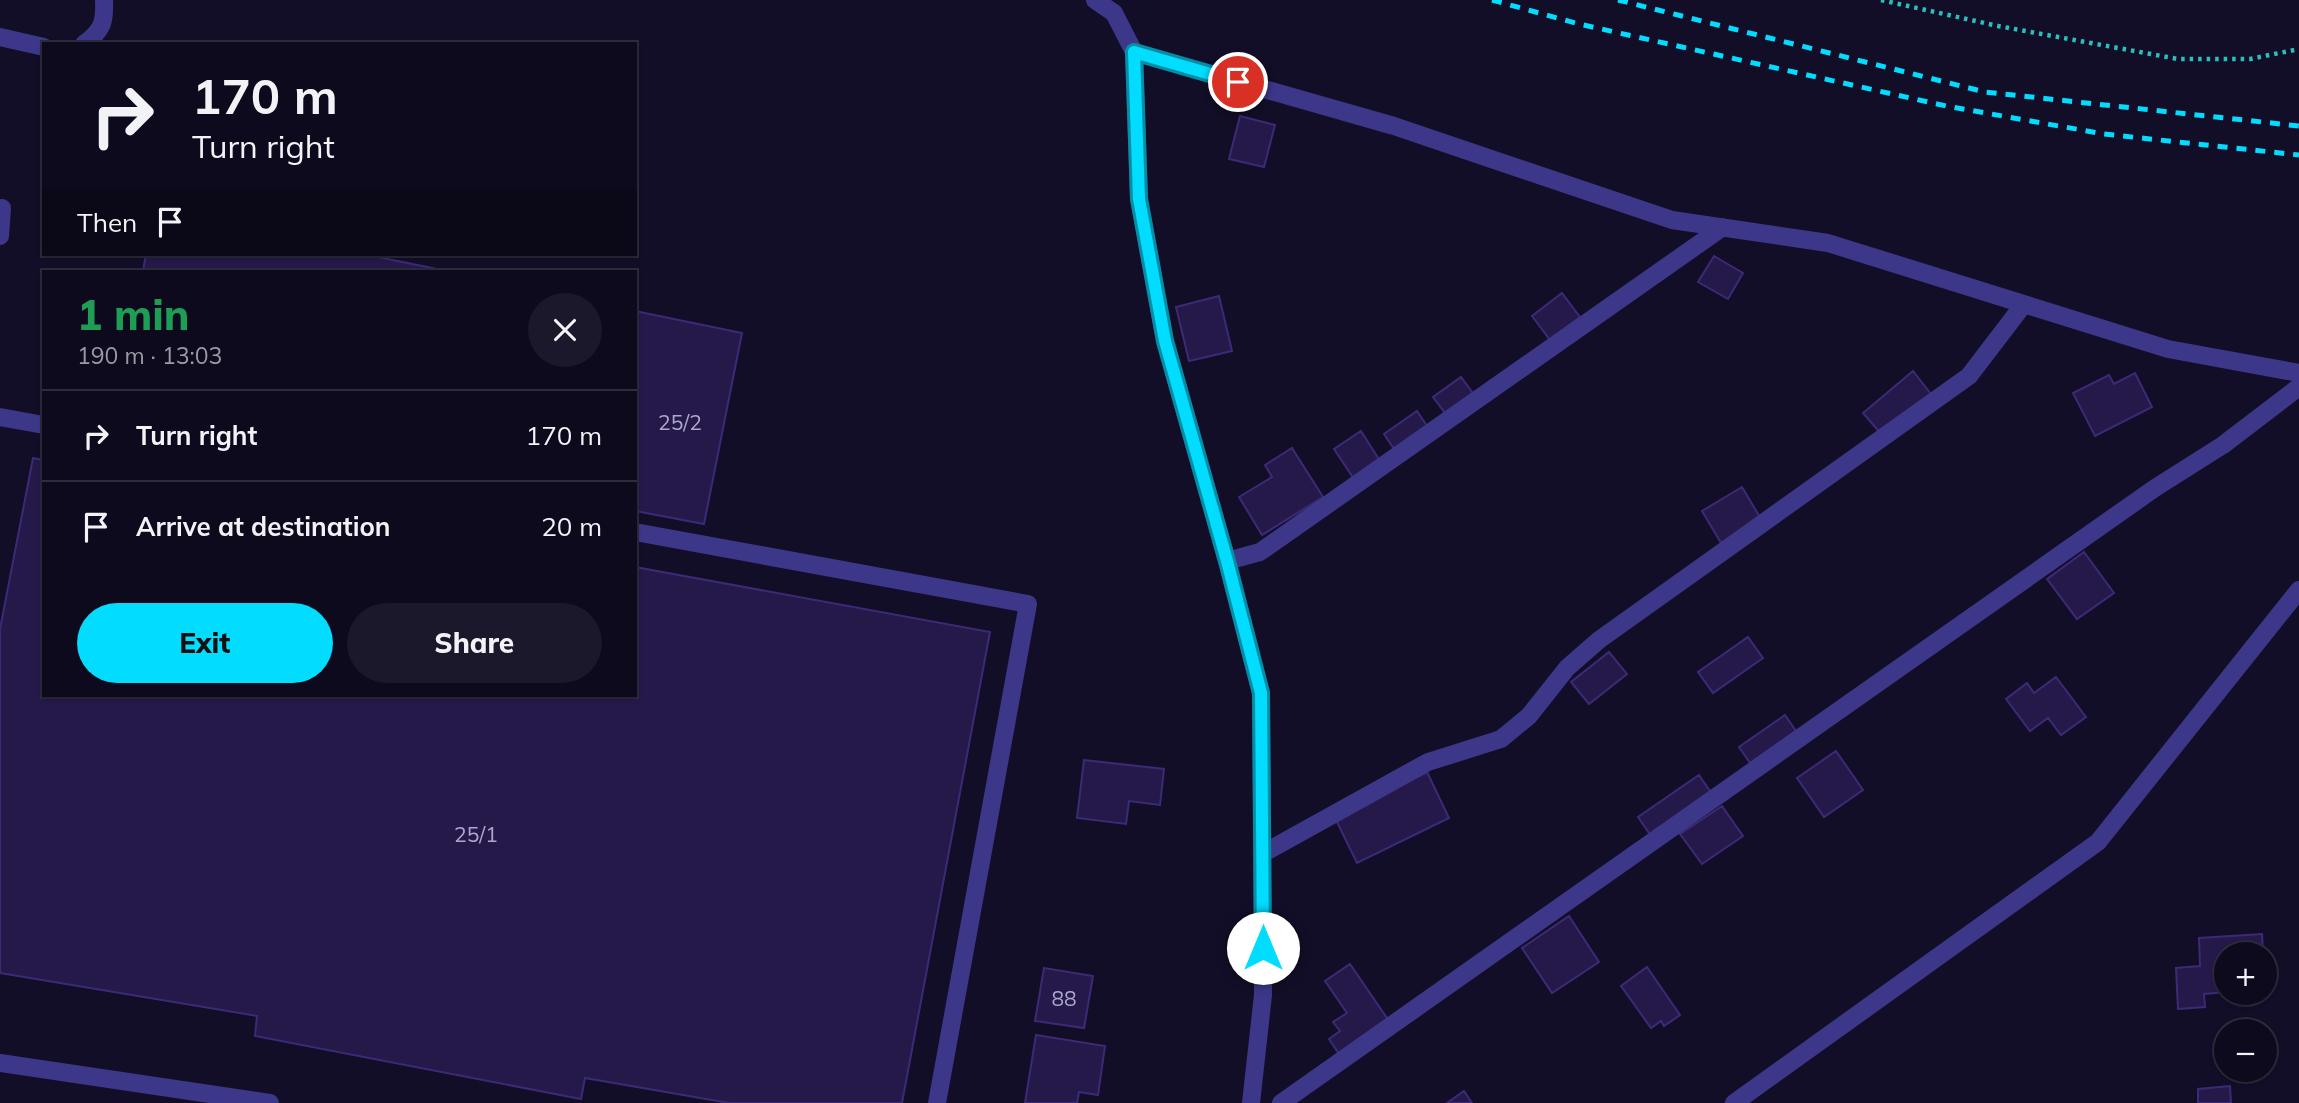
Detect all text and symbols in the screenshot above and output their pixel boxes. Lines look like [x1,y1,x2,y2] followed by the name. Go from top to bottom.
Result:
[1208,52,1268,112] pin
[1219,63,1257,101] icon: arrive
[192,65,338,126] text: 170 m
[77,70,168,161] icon: right
[192,126,335,166] text: Turn right
[151,203,189,241] icon: arrive
[77,206,137,239] text: Then
[77,288,190,341] text: 1 min
[528,293,602,367] button: close
[77,341,222,370] text: 190 m · 13:03
[658,409,702,435] house number: 25/2
[77,417,115,455] icon: right
[136,419,257,452] text: Turn right
[526,419,602,452] text: 170 m
[77,508,115,546] icon: arrive
[136,510,391,543] text: Arrive at destination
[541,510,602,543] text: 20 m
[77,603,333,683] button: Exit
[347,603,602,683] button: Share
[454,821,498,847] house number: 25/1
[1226,911,1300,985] position arrow
[2214,942,2277,1082] map controls
[2214,942,2277,1005] button: +
[1051,985,1077,1011] house number: 88
[2214,1019,2277,1082] button: −

